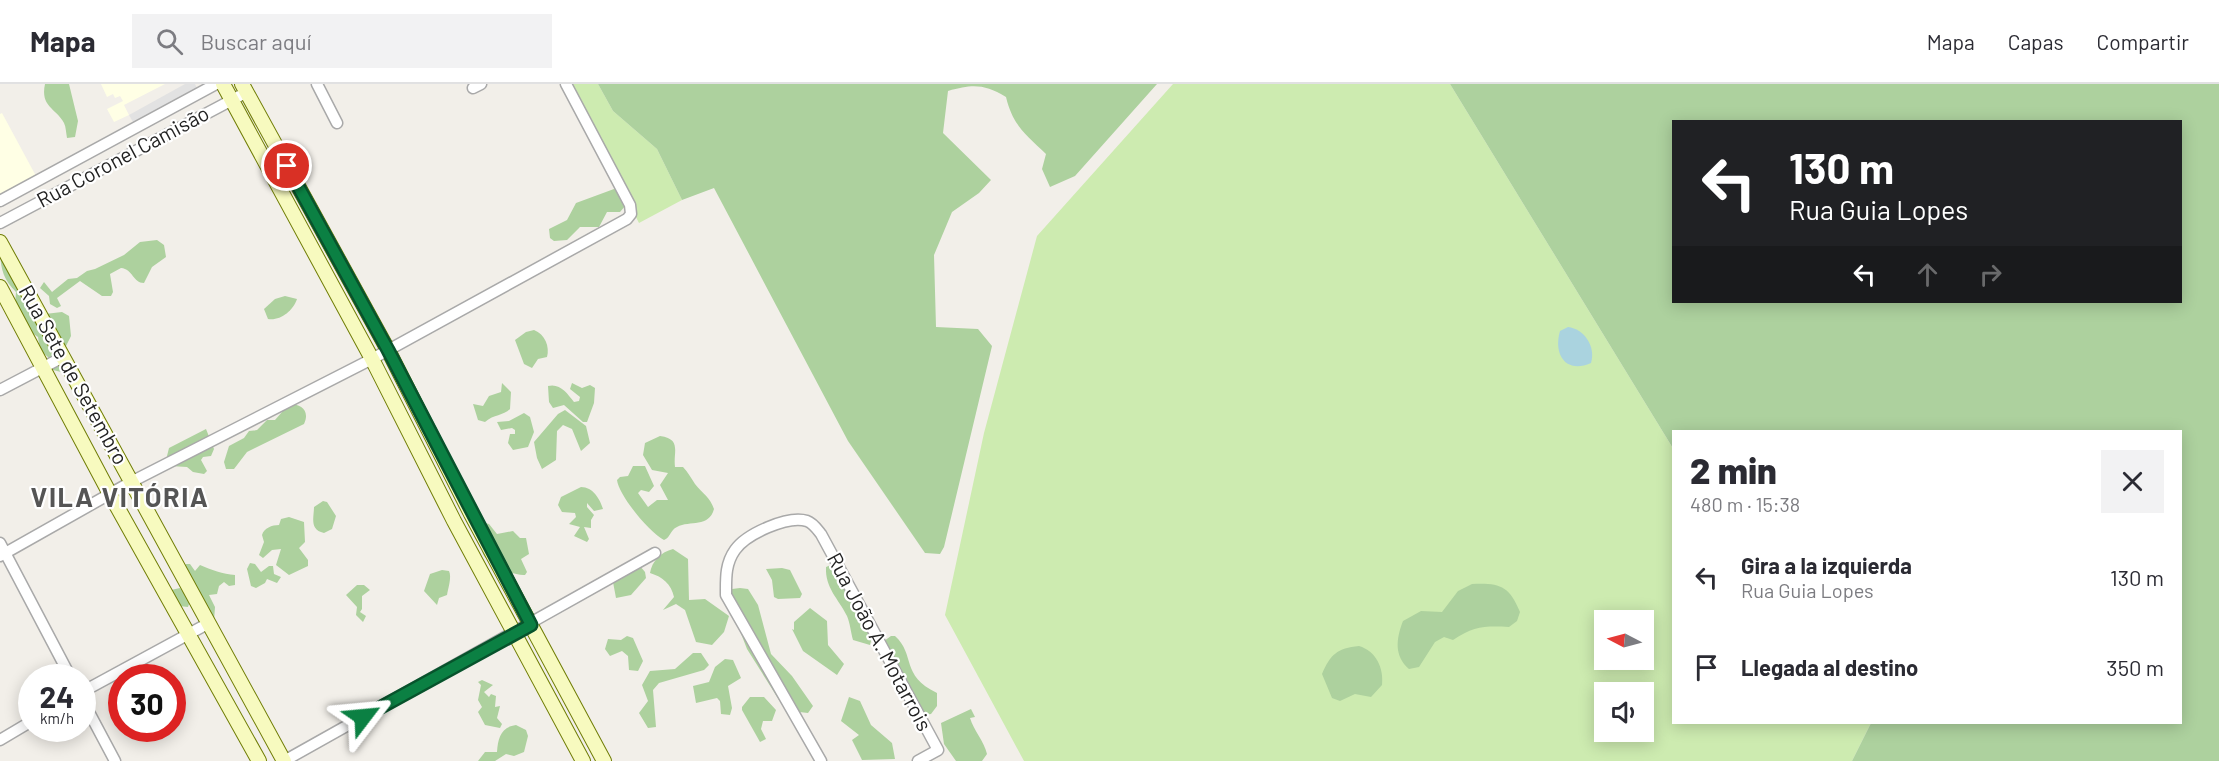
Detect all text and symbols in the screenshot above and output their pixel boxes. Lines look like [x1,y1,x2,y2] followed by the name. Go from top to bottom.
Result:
[132,14,552,68] search box
[30,24,96,58] text: Mapa
[153,25,186,58] icon: search
[201,28,311,54] text: Buscar aquí
[1927,29,1975,54] text: Mapa
[2008,29,2064,54] text: Capas
[2097,29,2189,54] text: Compartir
[32,100,213,212] street label: Rua Coronel Camisão
[261,140,312,191] pin
[1789,142,1894,192] text: 130 m
[1690,144,1768,222] icon: left
[270,149,303,182] icon: arrive
[1789,193,1968,225] text: Rua Guia Lopes
[1848,258,1881,291] icon: left
[1911,258,1944,291] icon: ahead
[1974,258,2007,291] icon: right
[15,280,134,468] street label: Rua Sete de Setembro
[1690,448,1777,491] text: 2 min
[2101,450,2164,513] button: close
[31,480,209,512] district label: VILA VITÓRIA
[1690,492,1800,516] text: 480 m · 15:38
[823,548,938,735] street label: Rua João A. Motarrois
[1741,552,1912,578] text: Gira a la izquierda
[1690,561,1723,594] icon: left
[2110,564,2164,590] text: 130 m
[1741,578,1874,602] text: Rua Guia Lopes
[1594,610,1654,670] north arrow
[1594,610,1654,742] map controls
[1690,651,1723,684] icon: arrive
[1741,654,1918,680] text: Llegada al destino
[2106,654,2164,680] text: 350 m
[108,664,186,742] speed limit sign: 30
[40,678,74,714] text: 24
[1594,682,1654,742] button: sound
[331,685,395,749] position arrow
[40,709,74,727] text: km/h

